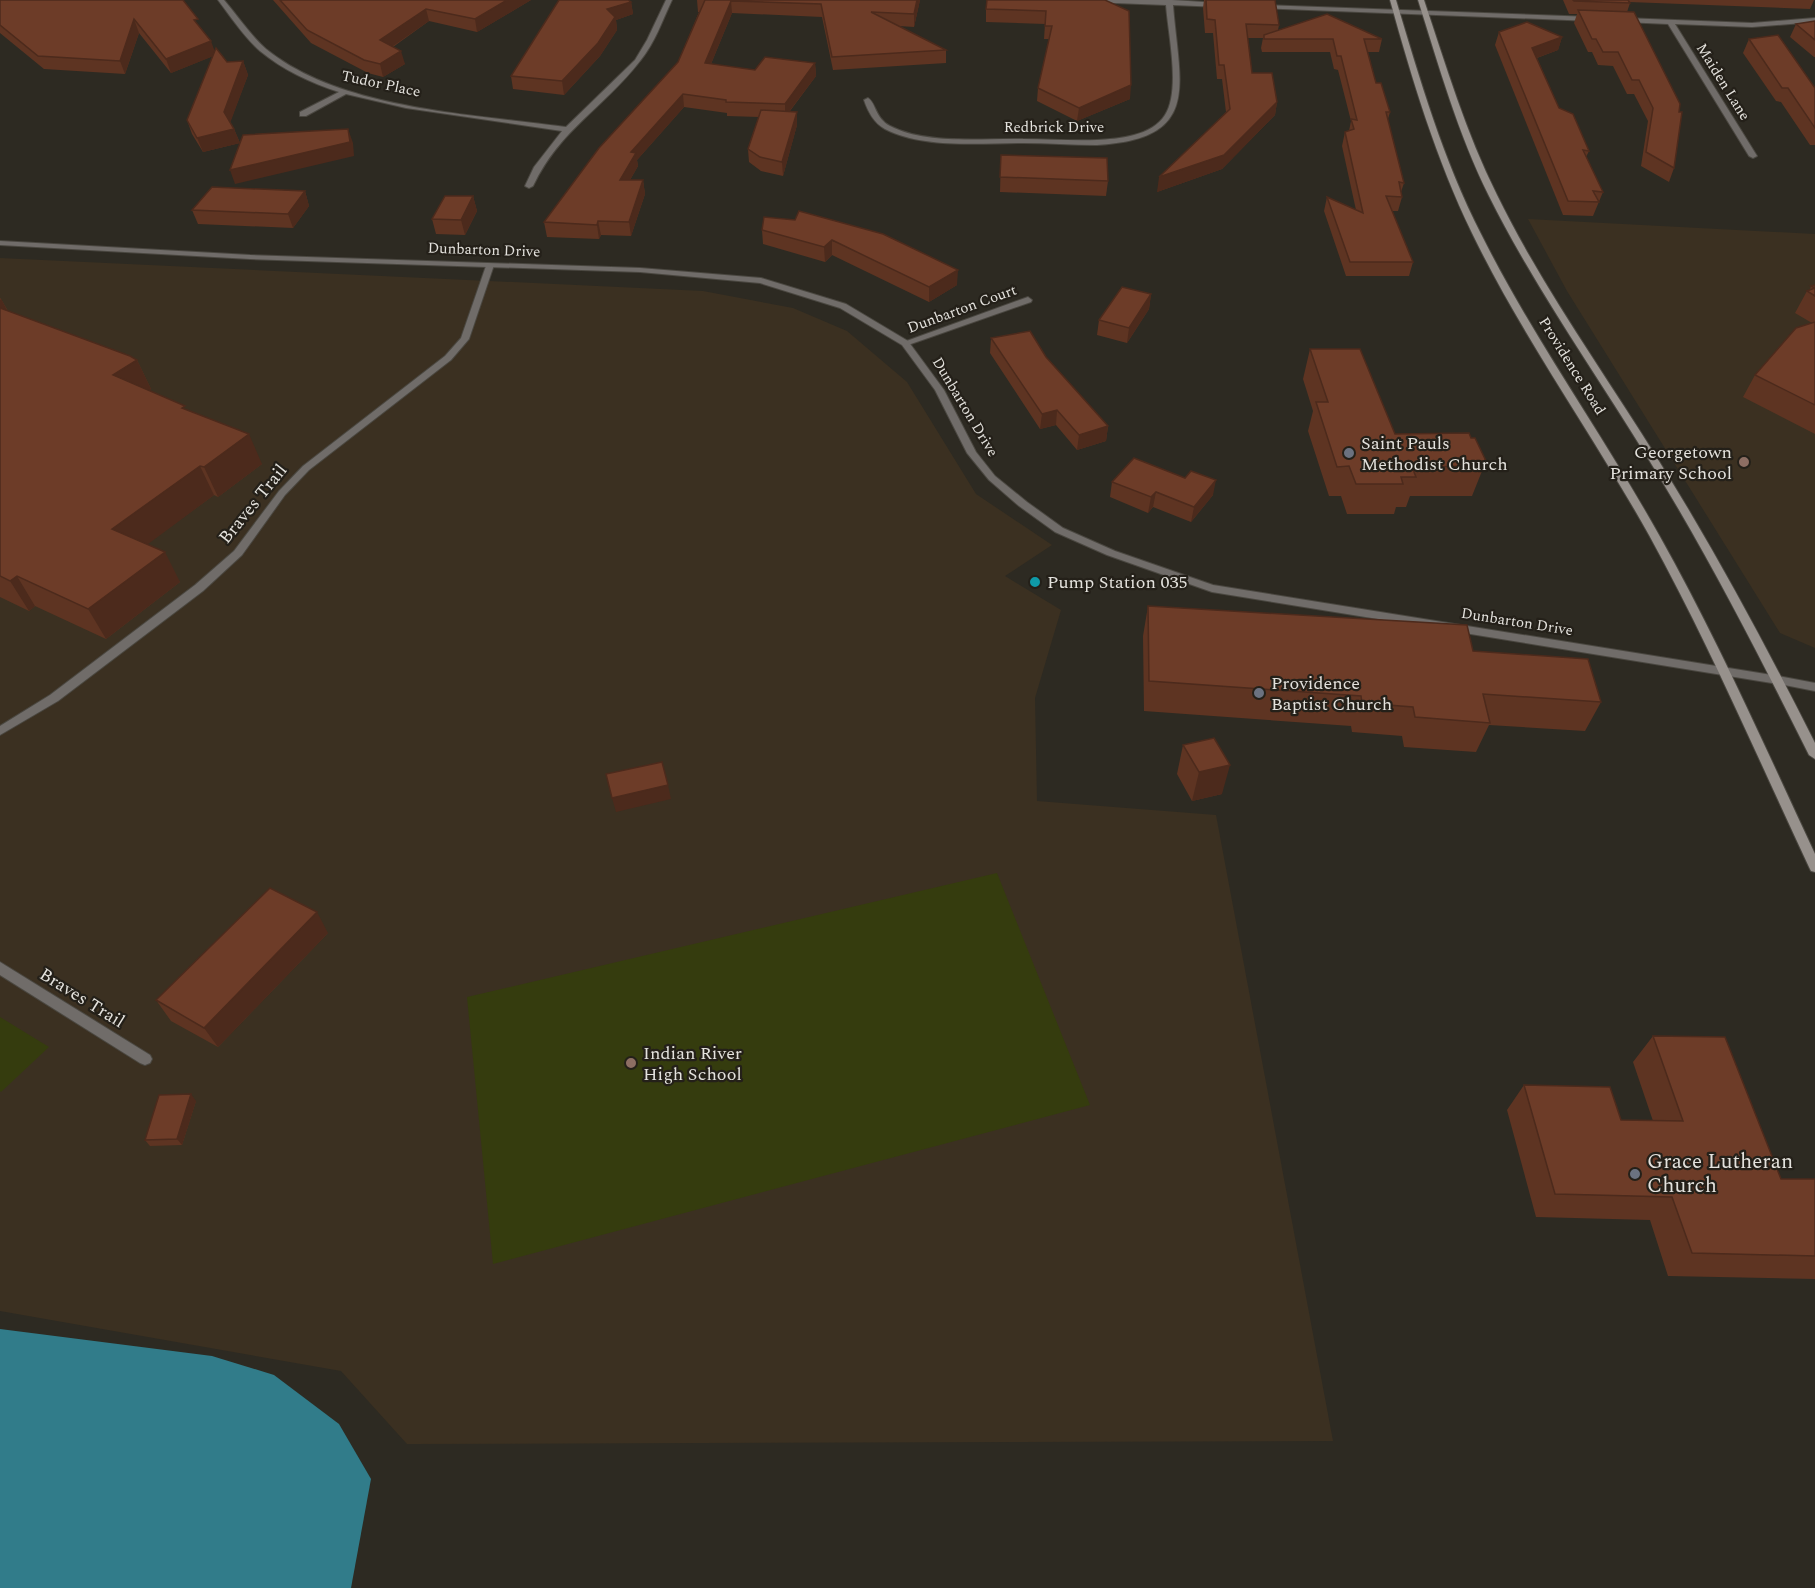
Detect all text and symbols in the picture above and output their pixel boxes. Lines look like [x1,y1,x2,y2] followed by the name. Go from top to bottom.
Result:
[1690,39,1756,125] street label: Maiden Lane
[339,64,423,104] street label: Tudor Place
[1004,116,1104,139] street label: Redbrick Drive
[427,237,541,263] street label: Dunbarton Drive
[904,279,1020,339] street label: Dunbarton Court
[1533,313,1611,419] street label: Providence Road
[926,353,1004,461] street label: Dunbarton Drive
[1361,430,1508,478] place label: Saint Pauls Methodist Church
[1610,439,1732,487] place label: Georgetown Primary School
[1342,446,1356,460] marker: Saint Pauls Methodist Church
[1737,455,1751,469] marker: Georgetown Primary School
[212,458,294,550] street label: Braves Trail
[1047,569,1187,596] place label: Pump Station 035
[1028,575,1042,589] marker: Pump Station 035
[1459,602,1575,642] street label: Dunbarton Drive
[1271,670,1392,718] place label: Providence Baptist Church
[1252,686,1266,700] marker: Providence Baptist Church
[34,961,130,1035] street label: Braves Trail
[643,1040,742,1088] place label: Indian River High School
[624,1056,638,1070] marker: Indian River High School
[1647,1146,1793,1202] place label: Grace Lutheran Church
[1628,1167,1642,1181] marker: Grace Lutheran Church

